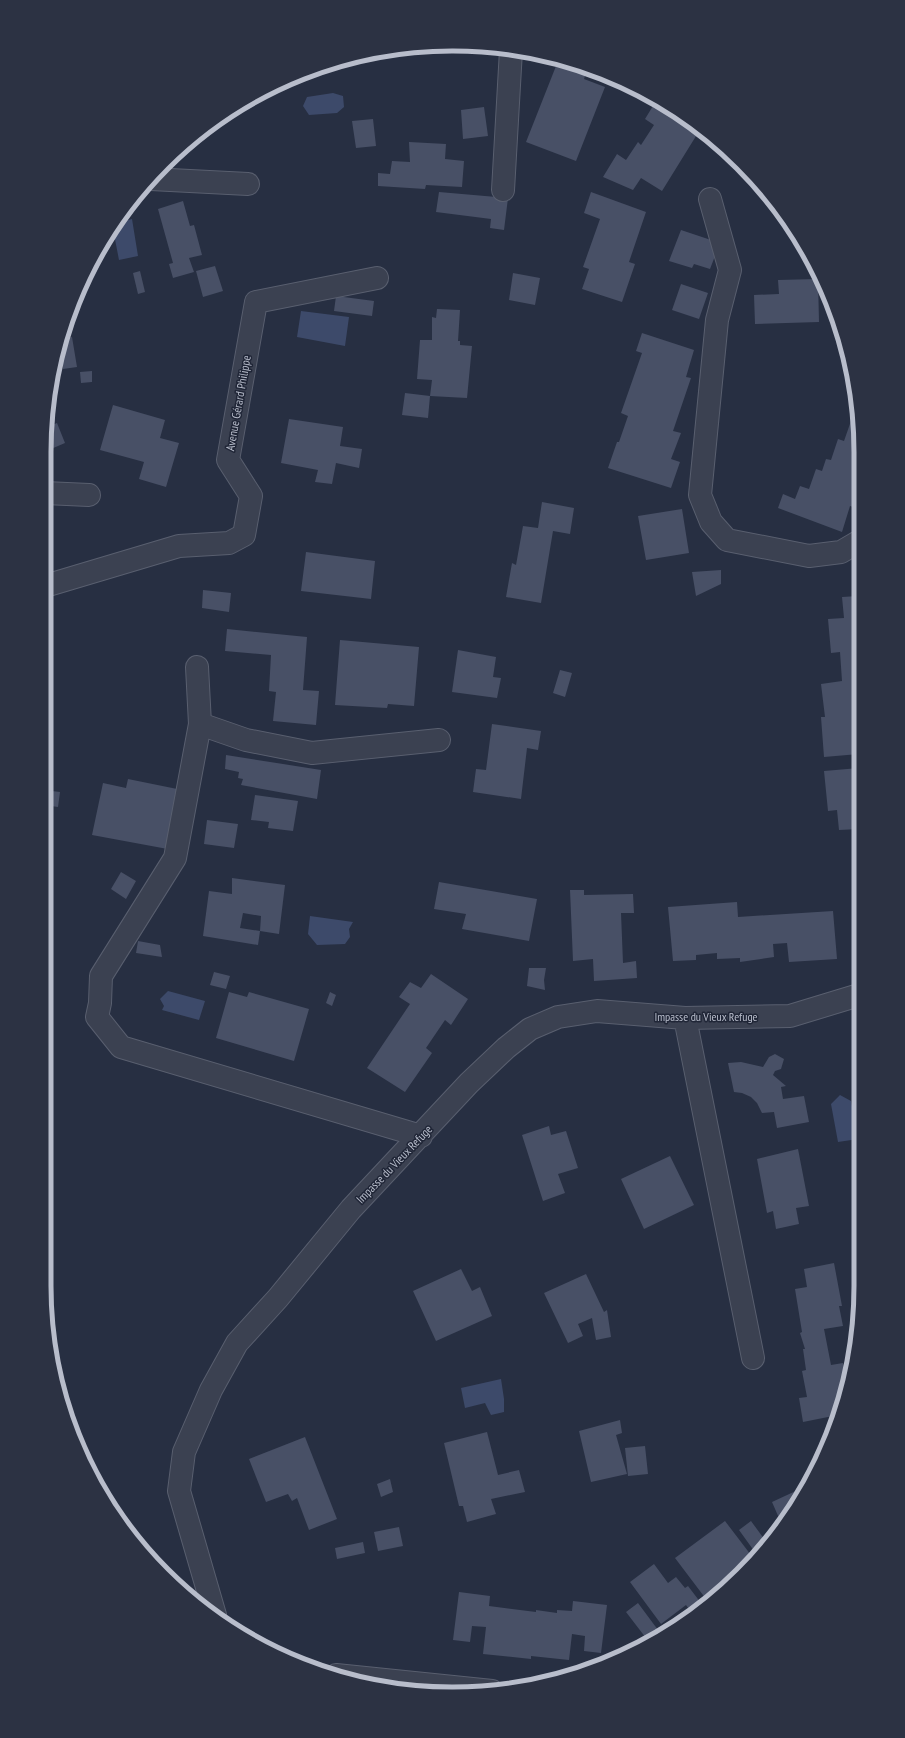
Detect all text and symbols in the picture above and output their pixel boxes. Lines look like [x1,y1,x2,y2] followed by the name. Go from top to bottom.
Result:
[222,354,254,452] street label: Avenue Gérard Philippe
[654,1009,758,1024] street label: Impasse du Vieux Refuge
[353,1122,435,1206] street label: Impasse du Vieux Refuge

